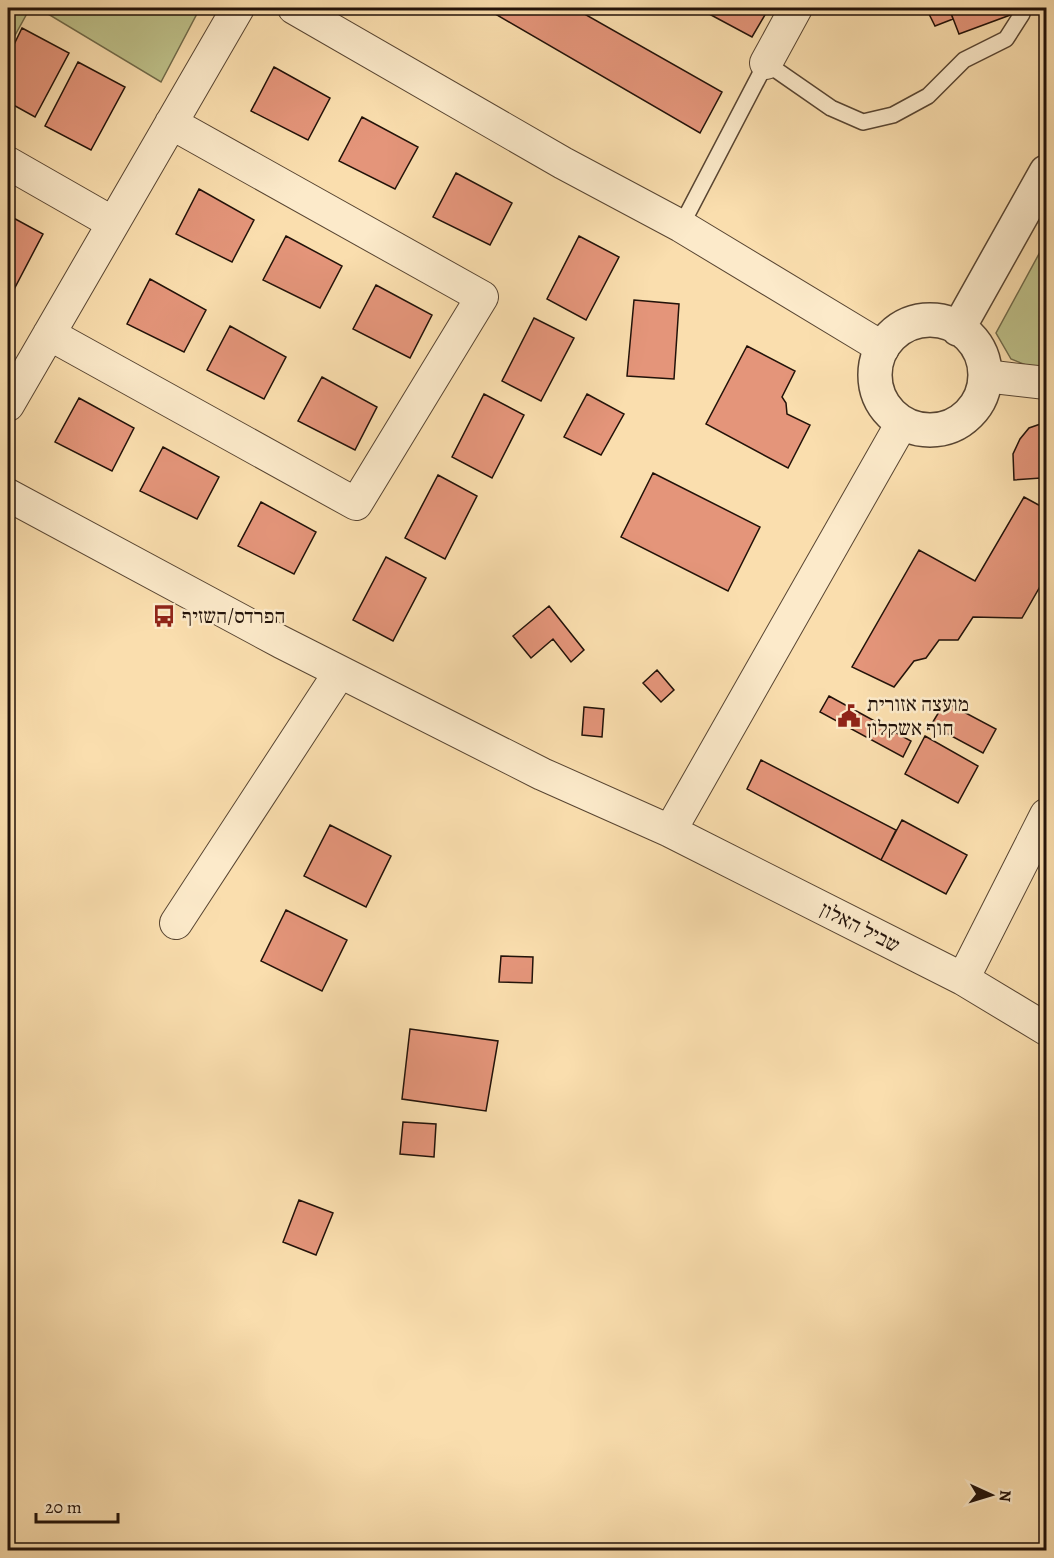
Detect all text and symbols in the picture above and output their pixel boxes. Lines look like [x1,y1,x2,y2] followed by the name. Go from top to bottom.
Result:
[182,602,285,630] place label: הפרדס/השזיף
[151,603,177,629] bus stop icon: הפרדס/השזיף
[867,690,969,742] place label: מועצה אזורית חוף אשקלון
[836,703,862,729] public building icon: מועצה אזורית חוף אשקלון
[815,895,905,959] street label: שביל האלון
[961,1465,1021,1525] north arrow
[36,1486,118,1524] scale bar
[994,1489,1016,1503] text: N
[45,1495,82,1519] text: 20 m

